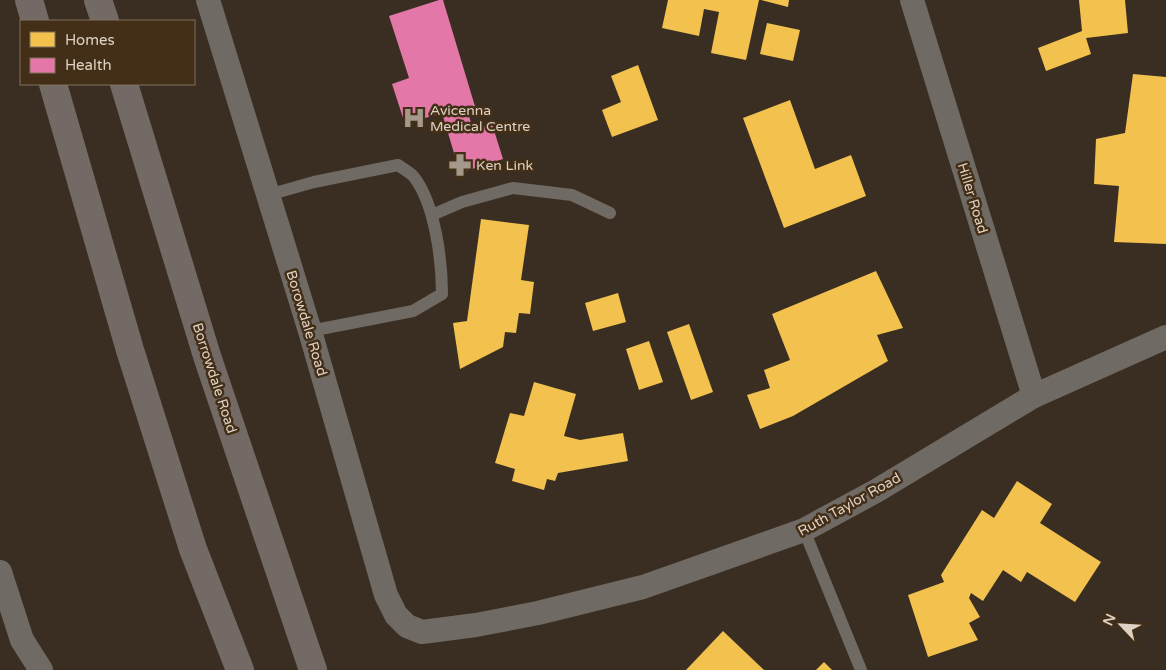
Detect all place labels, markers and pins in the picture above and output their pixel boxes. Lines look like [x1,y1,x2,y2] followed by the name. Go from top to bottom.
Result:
[430,102,530,135] place label: Avicenna Medical Centre
[401,105,427,131] hospital icon: Avicenna Medical Centre
[447,152,473,178] pharmacy icon: Ken Link
[476,157,534,174] place label: Ken Link

